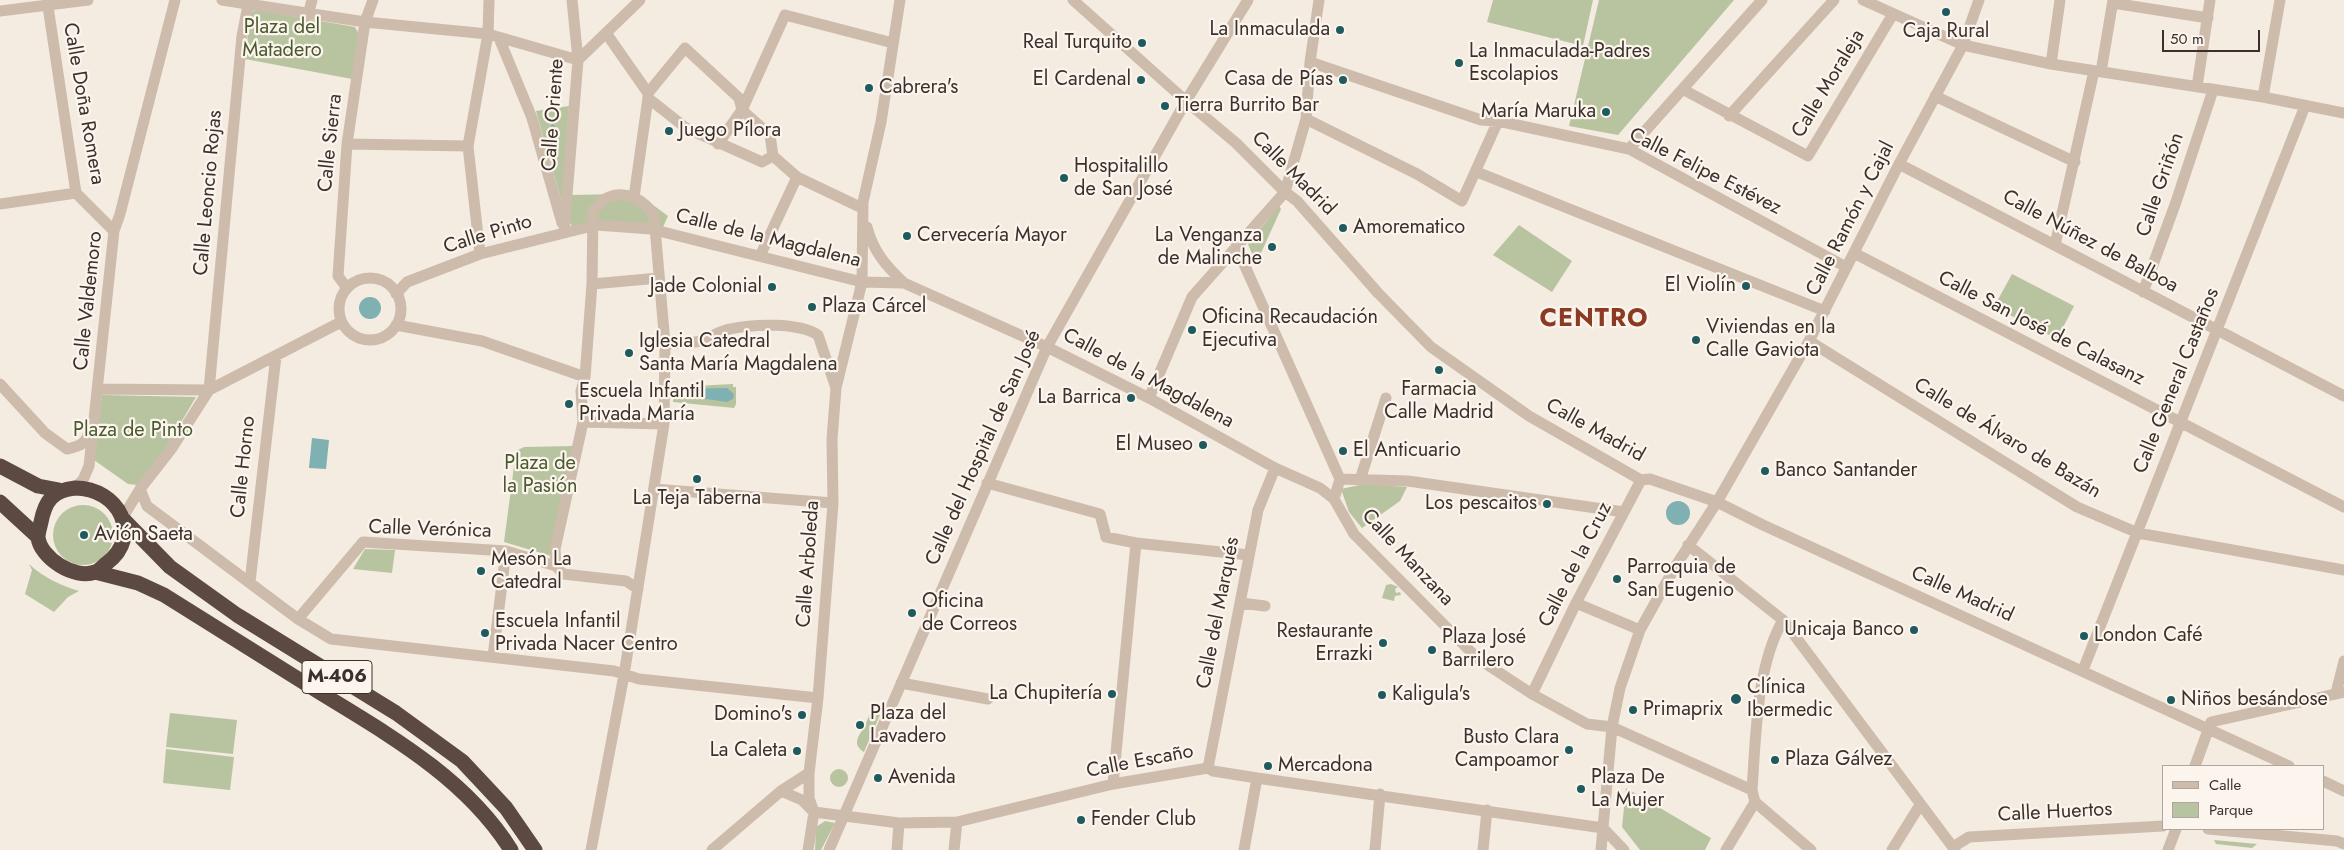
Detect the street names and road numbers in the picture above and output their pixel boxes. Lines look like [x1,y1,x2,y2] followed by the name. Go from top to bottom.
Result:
[57,21,109,187] street label: Calle Doña Romera
[1787,26,1871,142] street label: Calle Moraleja
[538,58,570,172] street label: Calle Oriente
[314,93,348,193] street label: Calle Sierra
[190,109,228,277] street label: Calle Leoncio Rojas
[1625,123,1785,221] street label: Calle Felipe Estévez
[1246,127,1340,221] street label: Calle Madrid
[2132,130,2190,240] street label: Calle Griñón
[1802,138,1900,300] street label: Calle Ramón y Cajal
[1998,186,2182,298] street label: Calle Núñez de Balboa
[673,204,863,274] street label: Calle de la Magdalena
[441,210,535,260] street label: Calle Pinto
[70,230,108,372] street label: Calle Valdemoro
[1934,266,2148,392] street label: Calle San José de Calasanz
[2129,285,2225,477] street label: Calle General Castaños
[1058,324,1238,434] street label: Calle de la Magdalena
[921,327,1047,569] street label: Calle del Hospital de San José
[1909,374,2105,504] street label: Calle de Álvaro de Bazán
[1541,394,1649,468] street label: Calle Madrid
[227,415,261,519] street label: Calle Horno
[1534,499,1618,631] street label: Calle de la Cruz
[793,500,825,628] street label: Calle Arboleda
[1356,504,1458,612] street label: Calle Manzana
[368,516,492,544] street label: Calle Verónica
[1193,535,1245,691] street label: Calle del Marqués
[1907,562,2017,628] street label: Calle Madrid
[302,660,372,694] road number: M-406
[1084,740,1196,784] street label: Calle Escaño
[1997,798,2113,828] street label: Calle Huertos

